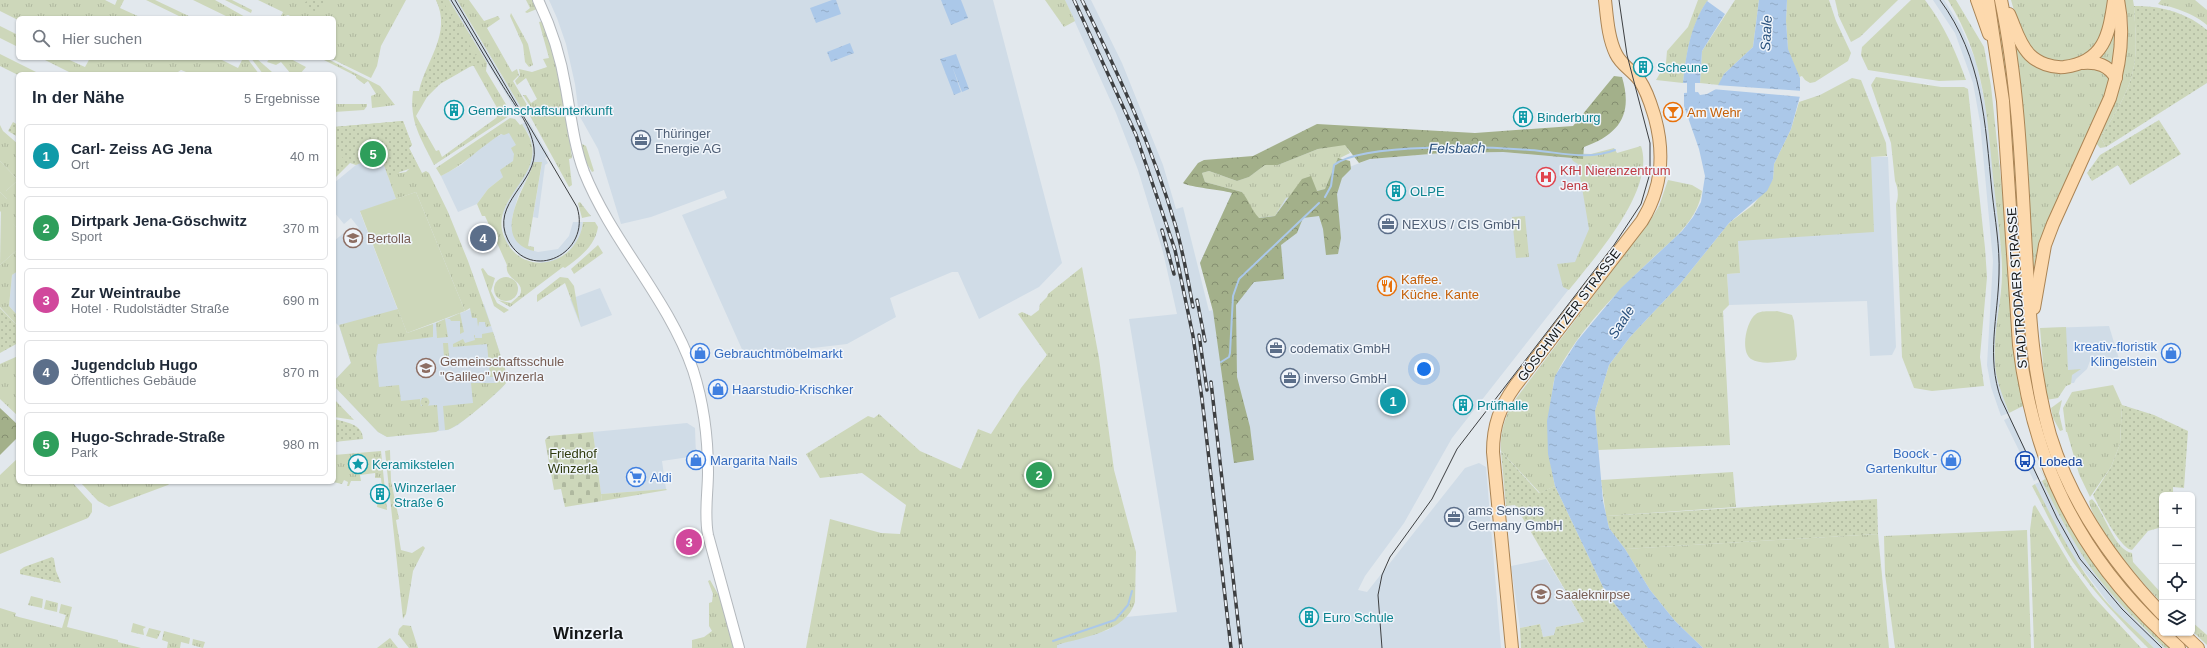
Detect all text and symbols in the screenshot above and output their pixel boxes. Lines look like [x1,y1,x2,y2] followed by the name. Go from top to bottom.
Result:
[1757,14,1775,51] water label: Saale
[16,16,336,60] search box
[30,27,52,49] icon: search
[62,30,142,47] text: Hier suchen
[1632,56,1654,78] building icon: Scheune
[1657,60,1708,75] place label: Scheune
[32,88,125,107] text: In der Nähe
[244,91,320,106] text: 5 Ergebnisse
[443,99,465,121] building icon: Gemeinschaftsunterkunft
[1662,101,1684,123] bar icon: Am Wehr
[468,103,613,118] place label: Gemeinschaftsunterkunft
[1687,105,1742,120] place label: Am Wehr
[1512,106,1534,128] building icon: Binderburg
[1537,110,1601,125] place label: Binderburg
[655,126,722,156] place label: Thüringer Energie AG
[630,129,652,151] office icon: Thüringer Energie AG
[360,139,386,169] pin: 5
[71,140,212,157] text: Carl- Zeiss AG Jena
[1428,140,1486,156] water label: Felsbach
[42,149,50,164] text: 1
[290,149,319,164] text: 40 m
[71,157,89,172] text: Ort
[1560,163,1671,193] place label: KfH Nierenzentrum Jena
[1535,166,1557,188] hospital icon: KfH Nierenzentrum Jena
[1385,180,1407,202] building icon: OLPE
[1410,184,1445,199] place label: OLPE
[2004,207,2030,369] street label: STADTRODAER STRASSE
[71,212,247,229] text: Dirtpark Jena-Göschwitz
[1377,213,1399,235] office icon: NEXUS / CIS GmbH
[1402,217,1520,232] place label: NEXUS / CIS GmbH
[42,221,50,236] text: 2
[283,221,319,236] text: 370 m
[470,223,496,253] pin: 4
[342,227,364,249] school or university icon: Bertolla
[71,229,102,244] text: Sport
[367,231,412,246] place label: Bertolla
[1514,246,1624,384] street label: GÖSCHWITZER STRASSE
[1401,272,1479,302] place label: Kaffee. Küche. Kante
[1376,275,1398,297] restaurant icon: Kaffee. Küche. Kante
[71,284,181,301] text: Zur Weintraube
[42,293,50,308] text: 3
[283,293,319,308] text: 690 m
[71,301,229,316] text: Hotel · Rudolstädter Straße
[1605,302,1638,341] water label: Saale
[1265,337,1287,359] office icon: codematix GmbH
[2074,339,2157,369] place label: kreativ-floristik Klingelstein
[1290,341,1390,356] place label: codematix GmbH
[689,342,711,364] shop icon: Gebrauchtmöbelmarkt
[2160,342,2182,364] shop icon: kreativ-floristik Klingelstein
[714,346,843,361] place label: Gebrauchtmöbelmarkt
[440,354,564,384] place label: Gemeinschaftsschule "Galileo" Winzerla
[71,356,198,373] text: Jugendclub Hugo
[415,357,437,379] school or university icon: Gemeinschaftsschule "Galileo" Winzerla
[1414,359,1434,379] your location
[42,365,50,380] text: 4
[283,365,319,380] text: 870 m
[1279,367,1301,389] office icon: inverso GmbH
[1304,371,1387,386] place label: inverso GmbH
[71,373,197,388] text: Öffentliches Gebäude
[707,378,729,400] shop icon: Haarstudio-Krischker
[732,382,854,397] place label: Haarstudio-Krischker
[1380,386,1406,416] pin: 1
[1452,394,1474,416] building icon: Prüfhalle
[1477,398,1528,413] place label: Prüfhalle
[71,428,225,445] text: Hugo-Schrade-Straße
[42,437,50,452] text: 5
[283,437,319,452] text: 980 m
[71,445,98,460] text: Park
[548,446,599,476] park label: Friedhof Winzerla
[1865,446,1938,476] place label: Boock - Gartenkultur
[685,449,707,471] shop icon: Margarita Nails
[1940,449,1962,471] shop icon: Boock - Gartenkultur
[2014,450,2036,472] bus stop icon: Lobeda
[347,453,369,475] place icon: Keramikstelen
[710,453,798,468] place label: Margarita Nails
[2039,454,2083,469] place label: Lobeda
[372,457,454,472] place label: Keramikstelen
[1026,460,1052,490] pin: 2
[625,466,647,488] supermarket icon: Aldi
[650,470,672,485] place label: Aldi
[394,480,457,510] place label: Winzerlaer Straße 6
[369,483,391,505] building icon: Winzerlaer Straße 6
[2159,492,2195,636] map controls
[2159,492,2195,528] button: +
[1468,503,1563,533] place label: ams Sensors Germany GmbH
[1443,506,1465,528] office icon: ams Sensors Germany GmbH
[676,527,702,557] pin: 3
[2159,528,2195,564] button: −
[2159,564,2195,600] button: locate
[1530,583,1552,605] school or university icon: Saaleknirpse
[1555,587,1630,602] place label: Saaleknirpse
[2159,600,2195,636] button: layers
[1298,606,1320,628] building icon: Euro Schule
[1323,610,1394,625] place label: Euro Schule
[553,624,623,643] district label: Winzerla

